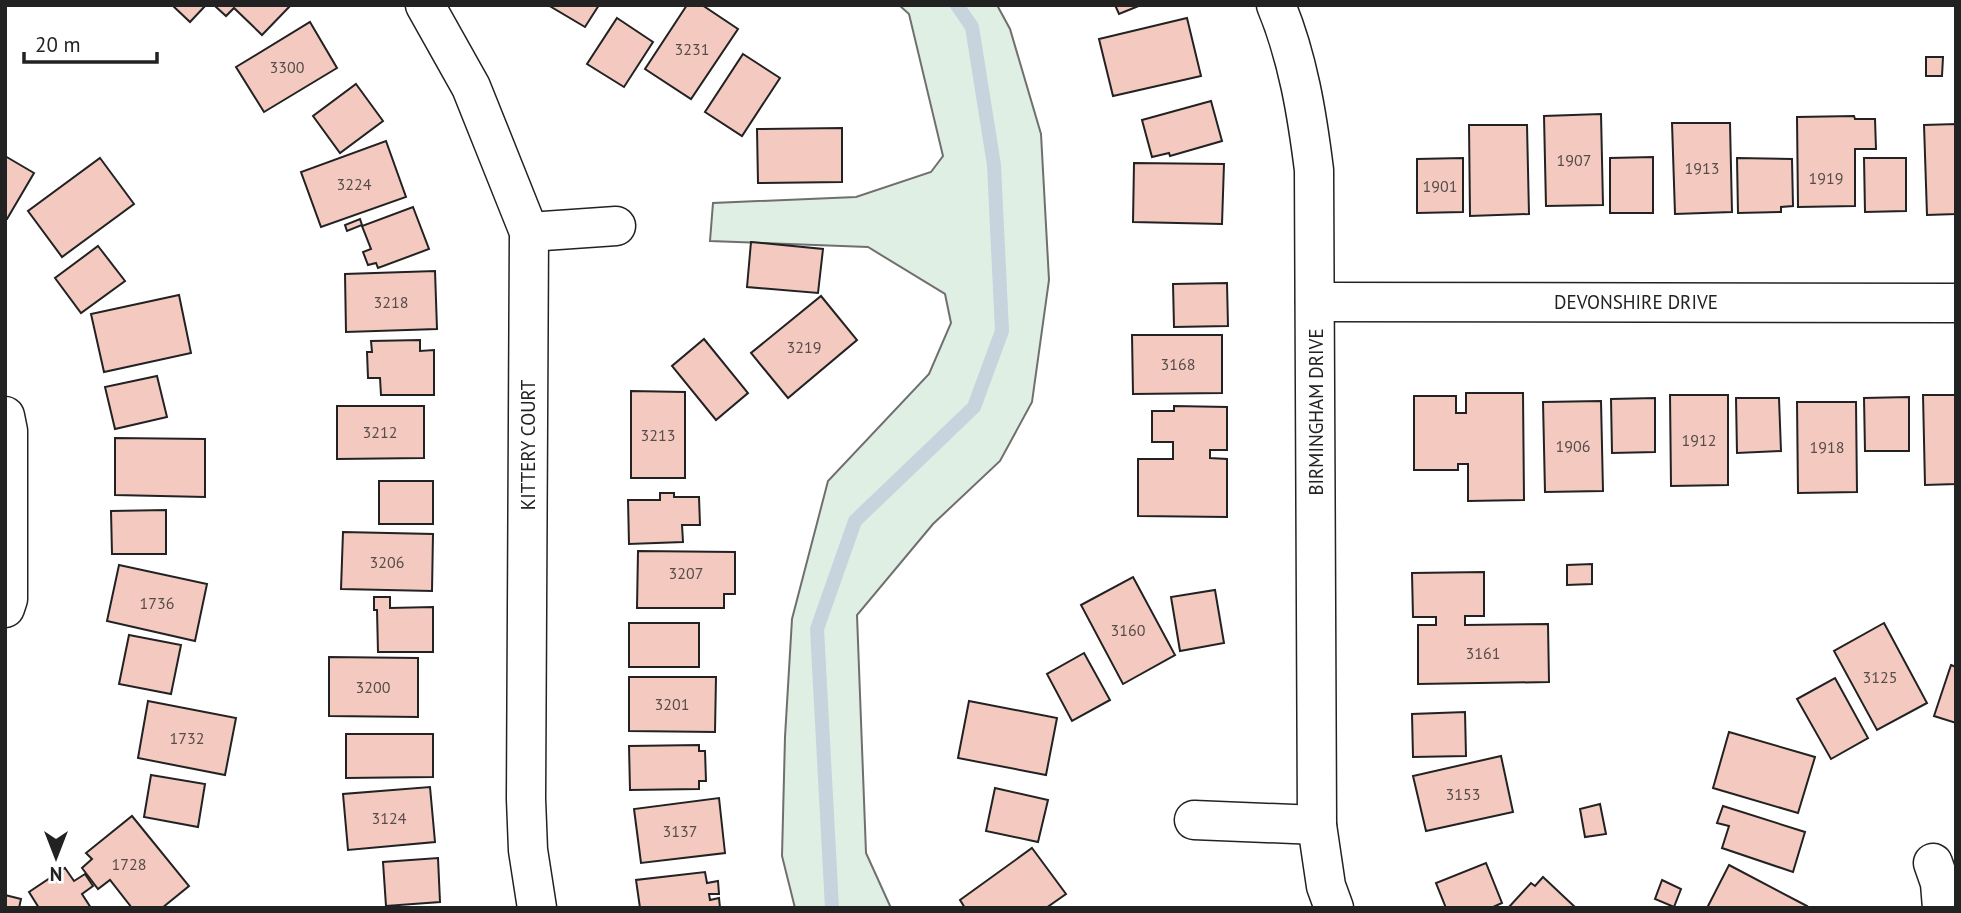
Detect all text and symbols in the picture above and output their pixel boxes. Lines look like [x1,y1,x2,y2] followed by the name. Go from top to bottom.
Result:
[24,21,158,65] scale bar
[35,31,81,58] text: 20 m
[675,39,709,59] house number: 3231
[270,57,305,77] house number: 3300
[1557,150,1591,170] house number: 1907
[1685,158,1719,178] house number: 1913
[1809,168,1843,188] house number: 1919
[337,174,372,194] house number: 3224
[1423,176,1457,196] house number: 1901
[1554,290,1718,314] street label: DEVONSHIRE DRIVE
[374,292,408,312] house number: 3218
[1304,328,1328,496] street label: BIRMINGHAM DRIVE
[787,337,821,357] house number: 3219
[1161,354,1195,374] house number: 3168
[516,379,540,510] street label: KITTERY COURT
[363,422,397,442] house number: 3212
[641,425,675,445] house number: 3213
[1682,430,1716,450] house number: 1912
[1556,436,1590,456] house number: 1906
[1810,437,1844,457] house number: 1918
[370,552,404,572] house number: 3206
[669,563,703,583] house number: 3207
[140,593,174,613] house number: 1736
[1111,620,1146,640] house number: 3160
[1466,643,1500,663] house number: 3161
[1863,667,1897,687] house number: 3125
[356,677,391,697] house number: 3200
[655,694,689,714] house number: 3201
[170,728,204,748] house number: 1732
[1446,784,1480,804] house number: 3153
[372,808,407,828] house number: 3124
[663,821,697,841] house number: 3137
[21,822,91,892] north arrow
[112,854,146,874] house number: 1728
[50,862,62,886] text: N

